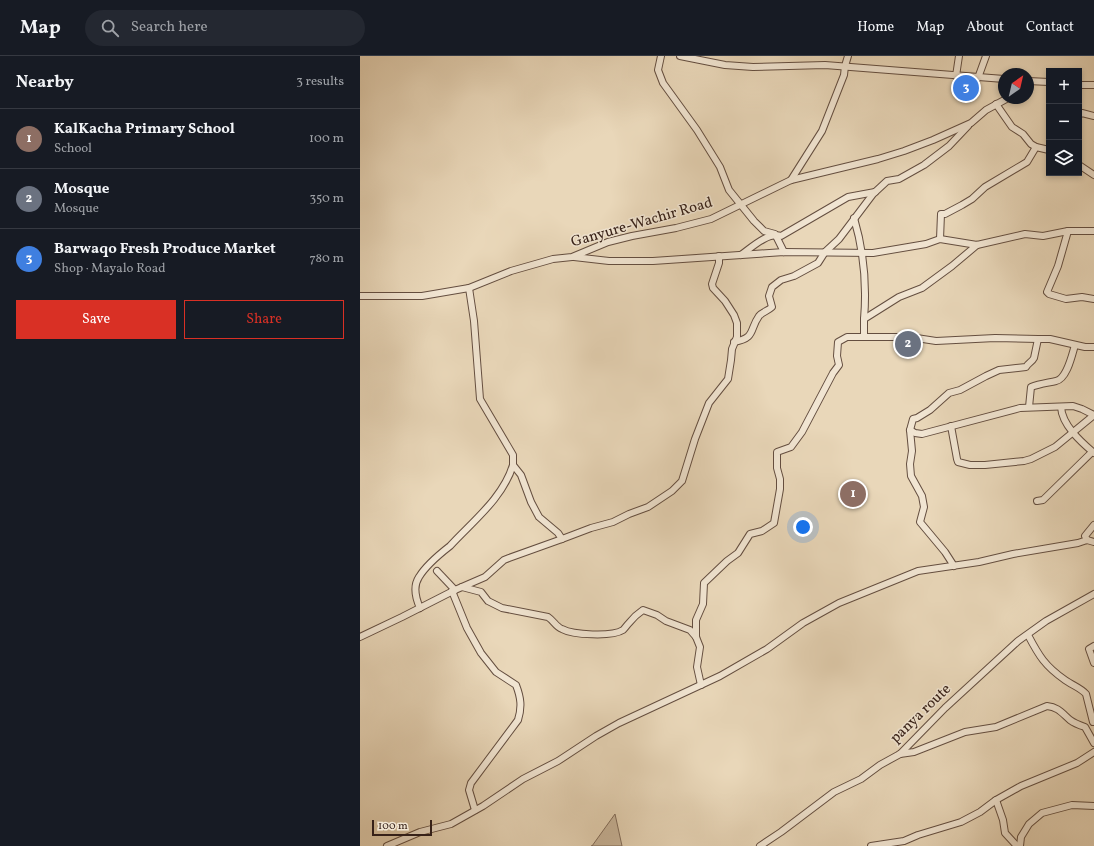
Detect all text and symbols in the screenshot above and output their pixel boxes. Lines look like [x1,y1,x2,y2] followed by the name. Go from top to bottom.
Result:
[85,10,365,46] search box
[20,15,61,41] text: Map
[99,17,121,39] icon: search
[131,17,208,38] text: Search here
[857,18,894,37] text: Home
[916,18,944,37] text: Map
[966,18,1004,37] text: About
[1026,18,1074,37] text: Contact
[998,68,1034,104] north arrow
[1046,68,1082,176] map controls
[1046,68,1082,104] button: +
[16,71,74,94] text: Nearby
[296,73,344,91] text: 3 results
[953,73,979,103] pin: 3
[1046,104,1082,140] button: −
[54,119,235,140] text: KalKacha Primary School
[26,130,32,148] text: 1
[309,130,344,148] text: 100 m
[54,140,92,158] text: School
[1046,140,1082,176] button: layers
[54,179,110,200] text: Mosque
[26,190,32,208] text: 2
[309,190,344,208] text: 350 m
[569,193,715,253] street label: Ganyure-Wachir Road
[54,200,99,218] text: Mosque
[54,239,276,260] text: Barwaqo Fresh Produce Market
[26,250,32,268] text: 3
[310,250,344,268] text: 780 m
[54,260,166,278] text: Shop · Mayalo Road
[16,300,176,339] button: Save
[184,300,344,339] button: Share
[895,329,921,359] pin: 2
[840,479,866,509] pin: 1
[793,517,813,537] your location
[886,679,956,749] street label: panya route
[372,818,432,837] scale bar
[378,819,408,834] text: 100 m

